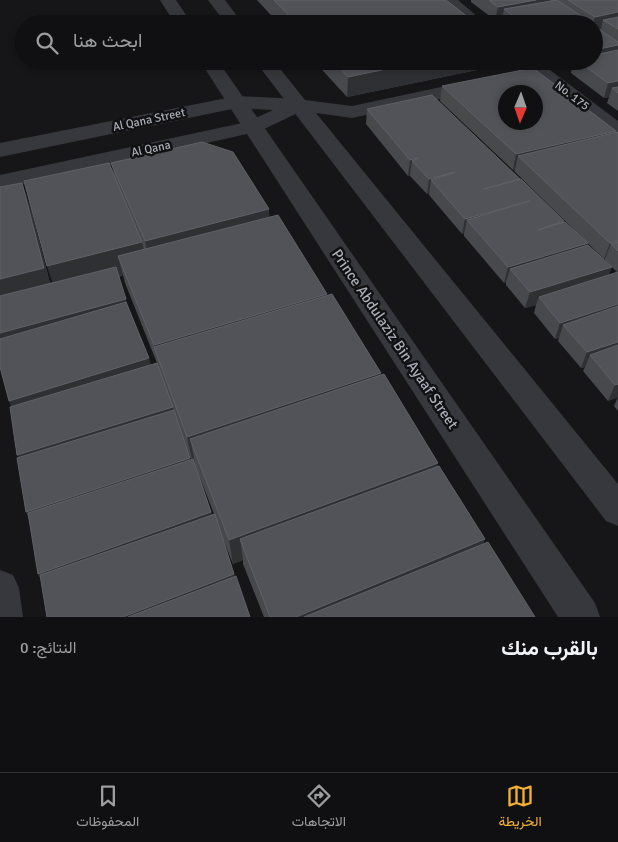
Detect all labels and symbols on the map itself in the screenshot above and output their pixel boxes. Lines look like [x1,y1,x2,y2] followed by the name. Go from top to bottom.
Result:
[552,78,592,114] street label: No. 175
[498,85,543,130] north arrow
[111,105,187,135] street label: Al Qana Street
[130,138,172,160] street label: Al Qana
[328,246,462,432] street label: Prince Abdulaziz Bin Ayaaf Street

